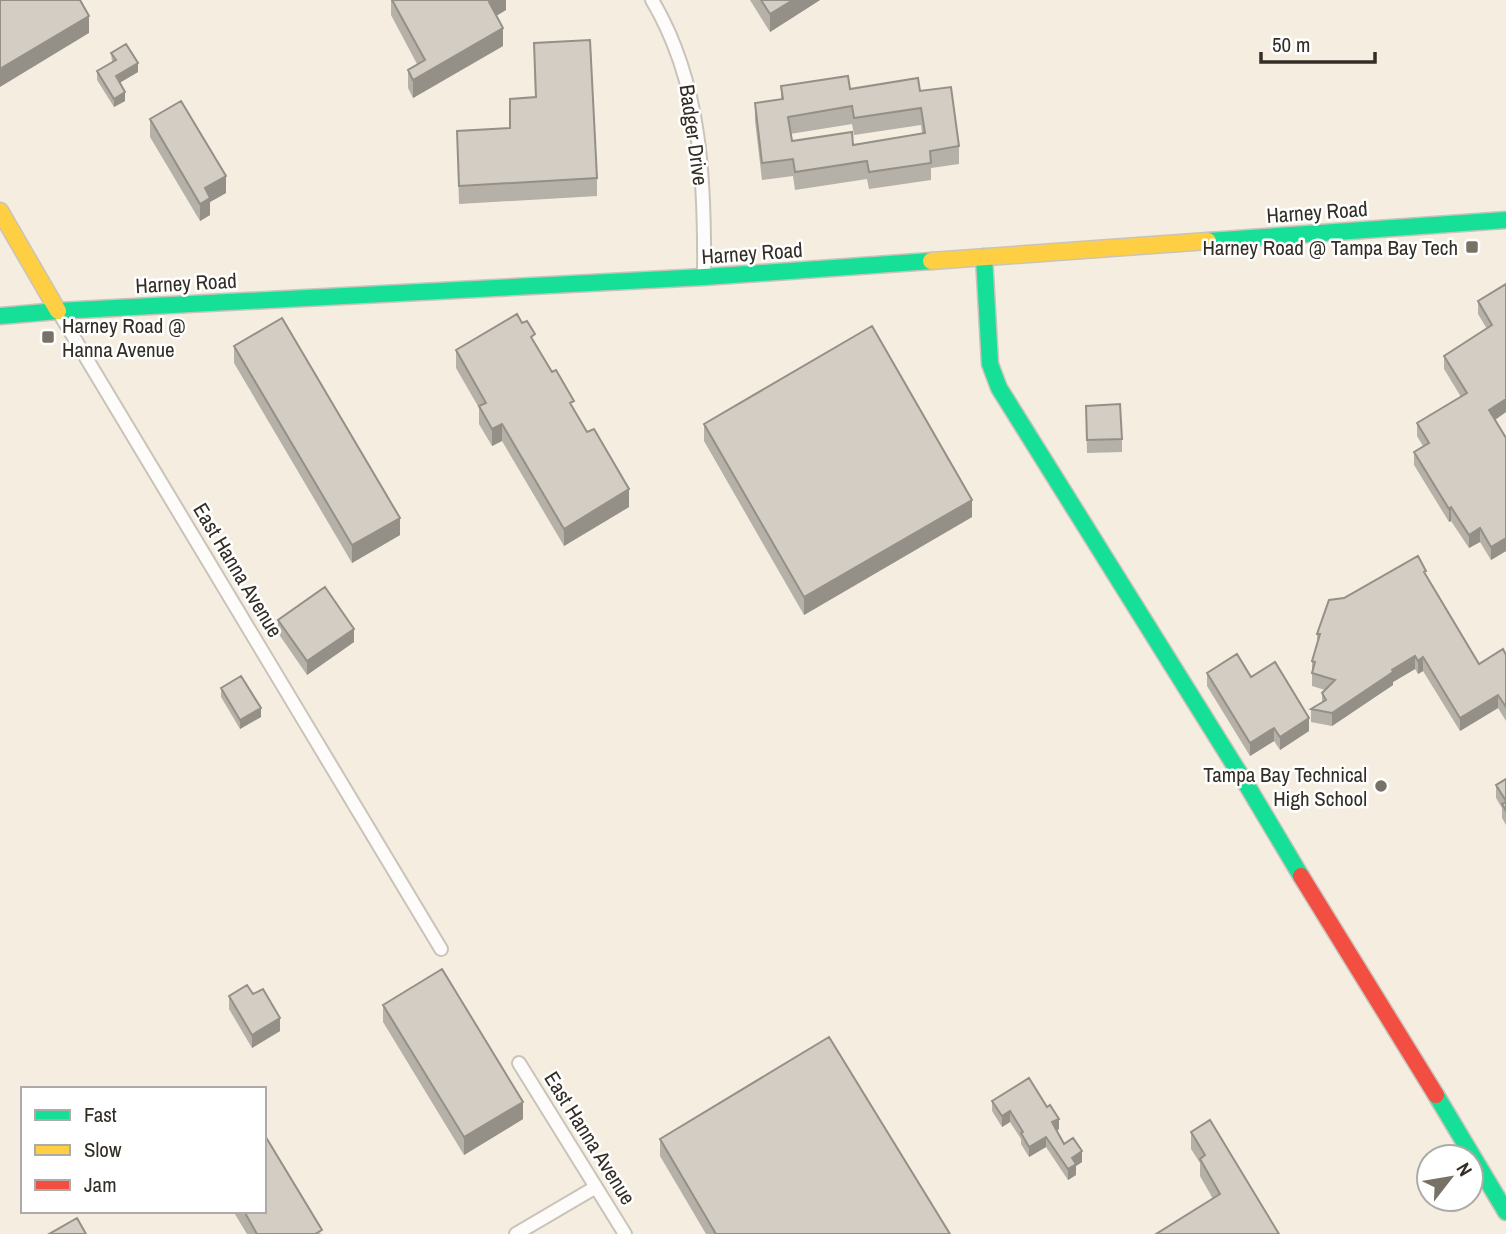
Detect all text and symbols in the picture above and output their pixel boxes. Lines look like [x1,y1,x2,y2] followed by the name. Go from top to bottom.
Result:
[1261,21,1375,65] scale bar
[1272,30,1310,59] text: 50 m
[673,83,715,187] street label: Badger Drive
[1265,194,1369,230] street label: Harney Road
[1202,233,1458,262] place label: Harney Road @ Tampa Bay Tech
[700,235,804,271] street label: Harney Road
[1464,239,1480,255] marker: Harney Road @ Tampa Bay Tech
[135,266,237,300] street label: Harney Road
[62,311,186,364] place label: Harney Road @ Hanna Avenue
[40,329,56,345] marker: Harney Road @ Hanna Avenue
[186,497,290,643] street label: East Hanna Avenue
[1203,760,1367,813] place label: Tampa Bay Technical High School
[1373,778,1389,794] marker: Tampa Bay Technical High School
[537,1066,643,1210] street label: East Hanna Avenue
[21,1087,266,1213] legend
[84,1100,117,1129] text: Fast
[84,1135,122,1164] text: Slow
[1415,1143,1485,1213] north arrow
[1451,1158,1479,1181] text: N
[84,1170,117,1199] text: Jam

